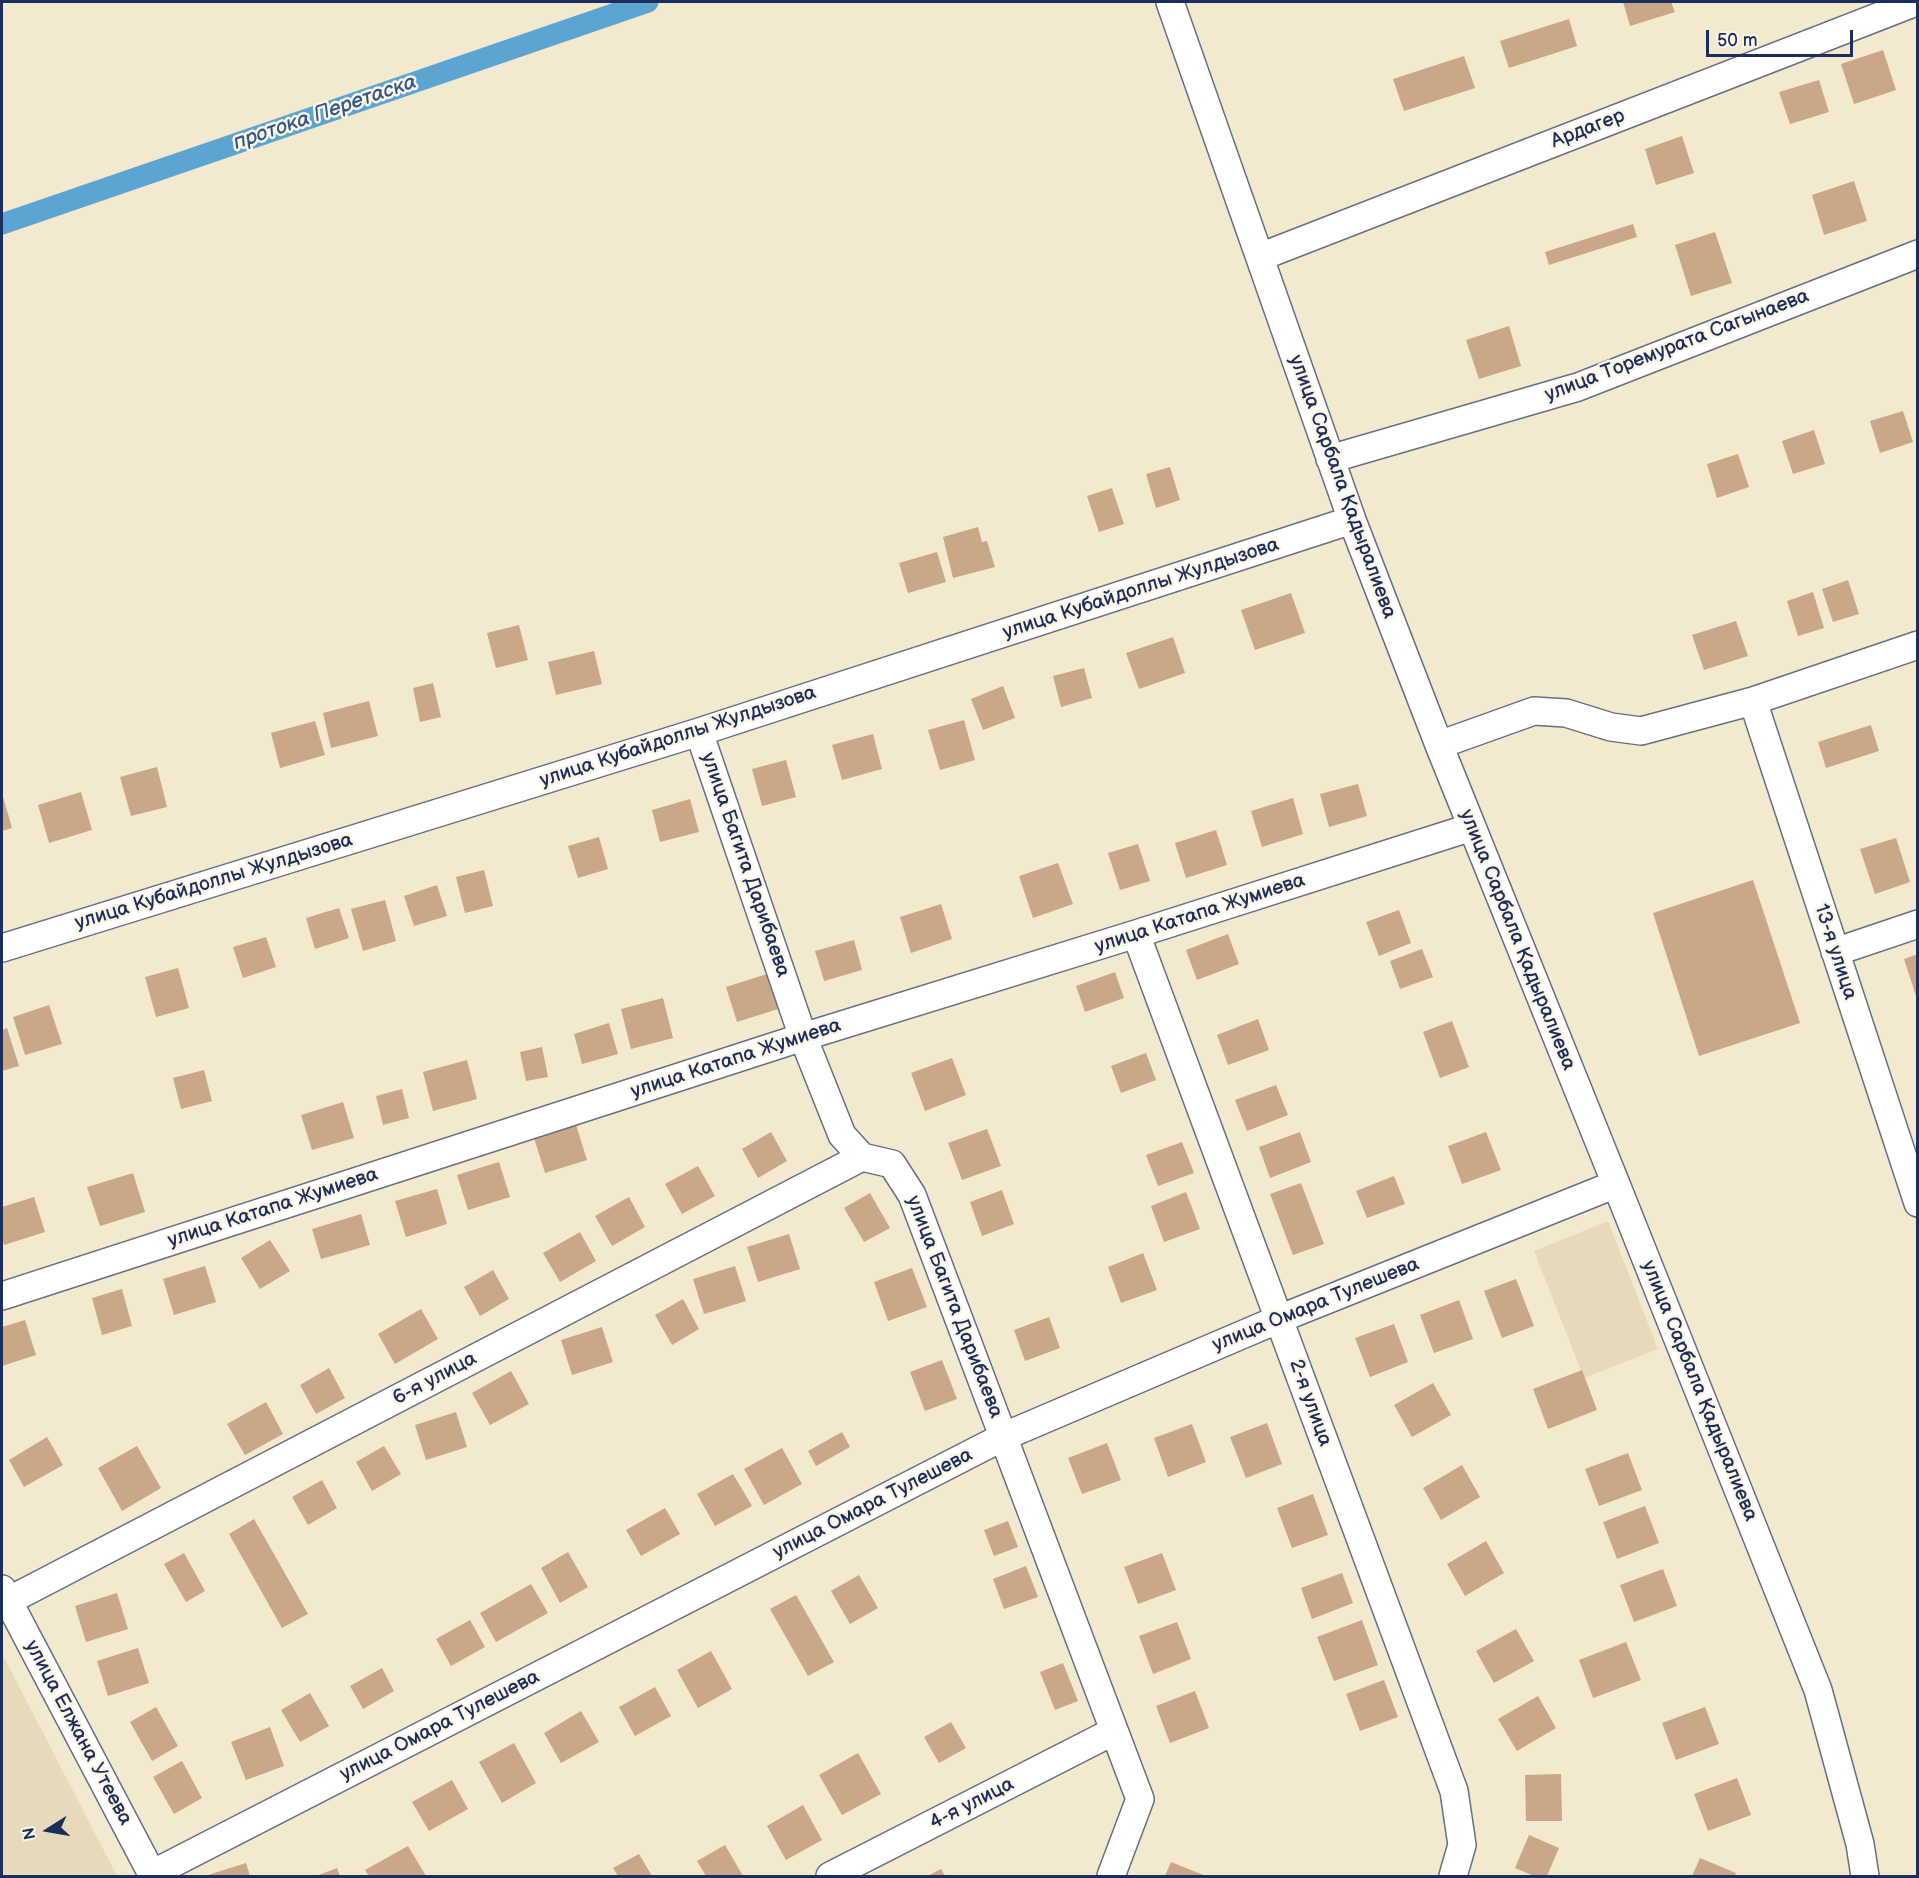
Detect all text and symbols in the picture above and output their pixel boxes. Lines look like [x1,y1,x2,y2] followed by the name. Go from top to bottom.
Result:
[1709,18,1856,56] scale bar
[1717,30,1758,51] text: 50 m
[230,70,420,156] water label: протока Перетаска
[1548,104,1628,154] street label: Ардагер
[1542,284,1812,408] street label: улица Торемурата Сагынаева
[1283,352,1401,622] street label: улица Сарбала Қадыралиева
[1000,533,1282,645] street label: улица Кубайдоллы Жулдызова
[537,681,819,793] street label: улица Кубайдоллы Жулдызова
[695,749,795,981] street label: улица Багита Дарибаева
[1454,806,1580,1074] street label: улица Сарбала Қадыралиева
[72,828,356,936] street label: улица Кубайдоллы Жулдызова
[1092,869,1308,959] street label: улица Катапа Жумиева
[1808,901,1862,1003] street label: 13-я улица
[628,1014,844,1104] street label: улица Катапа Жумиева
[165,1163,381,1253] street label: улица Катапа Жумиева
[900,1192,1008,1422] street label: улица Багита Дарибаева
[1209,1253,1423,1357] street label: улица Омара Тулешева
[1636,1257,1762,1525] street label: улица Сарбала Қадыралиева
[389,1347,481,1411] street label: 6-я улица
[1283,1356,1337,1450] street label: 2-я улица
[769,1443,977,1565] street label: улица Омара Тулешева
[19,1636,137,1830] street label: улица Елжана Утеева
[336,1665,544,1787] street label: улица Омара Тулешева
[926,1773,1018,1835] street label: 4-я улица
[18,1800,78,1860] north arrow
[19,1826,40,1841] text: N

